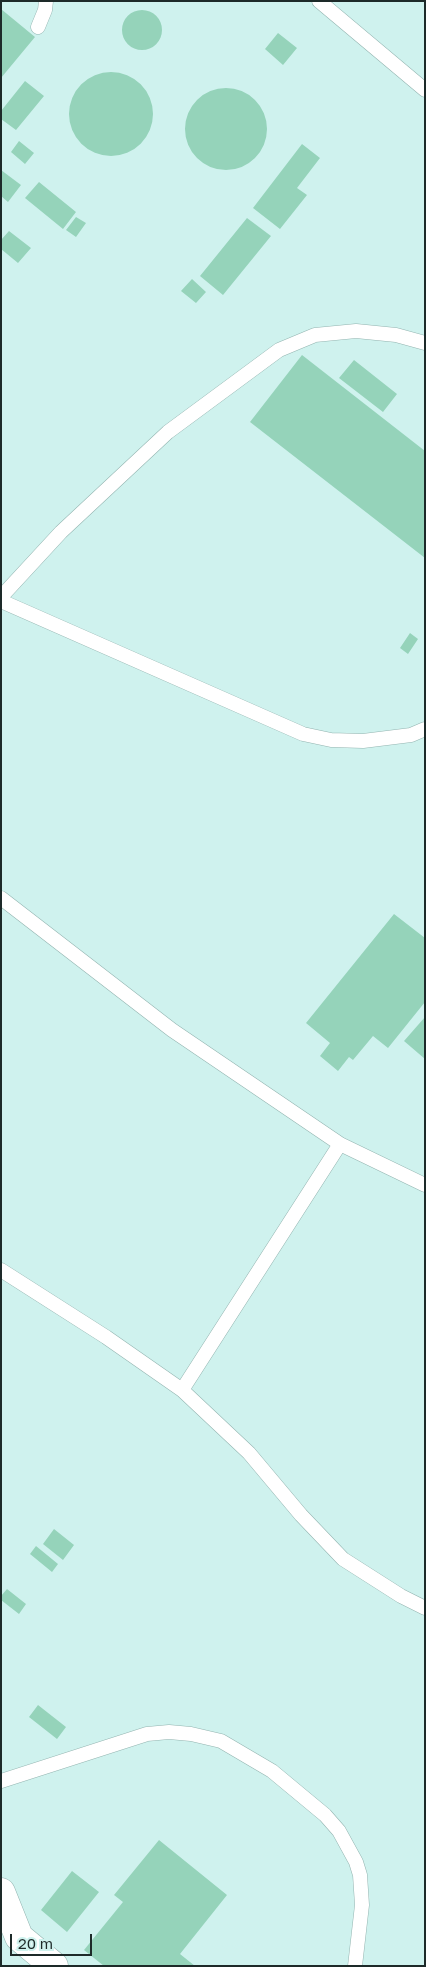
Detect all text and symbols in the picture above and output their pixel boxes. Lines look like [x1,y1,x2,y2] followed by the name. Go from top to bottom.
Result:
[12,1924,95,1956] scale bar
[18,1934,53,1952] text: 20 m

